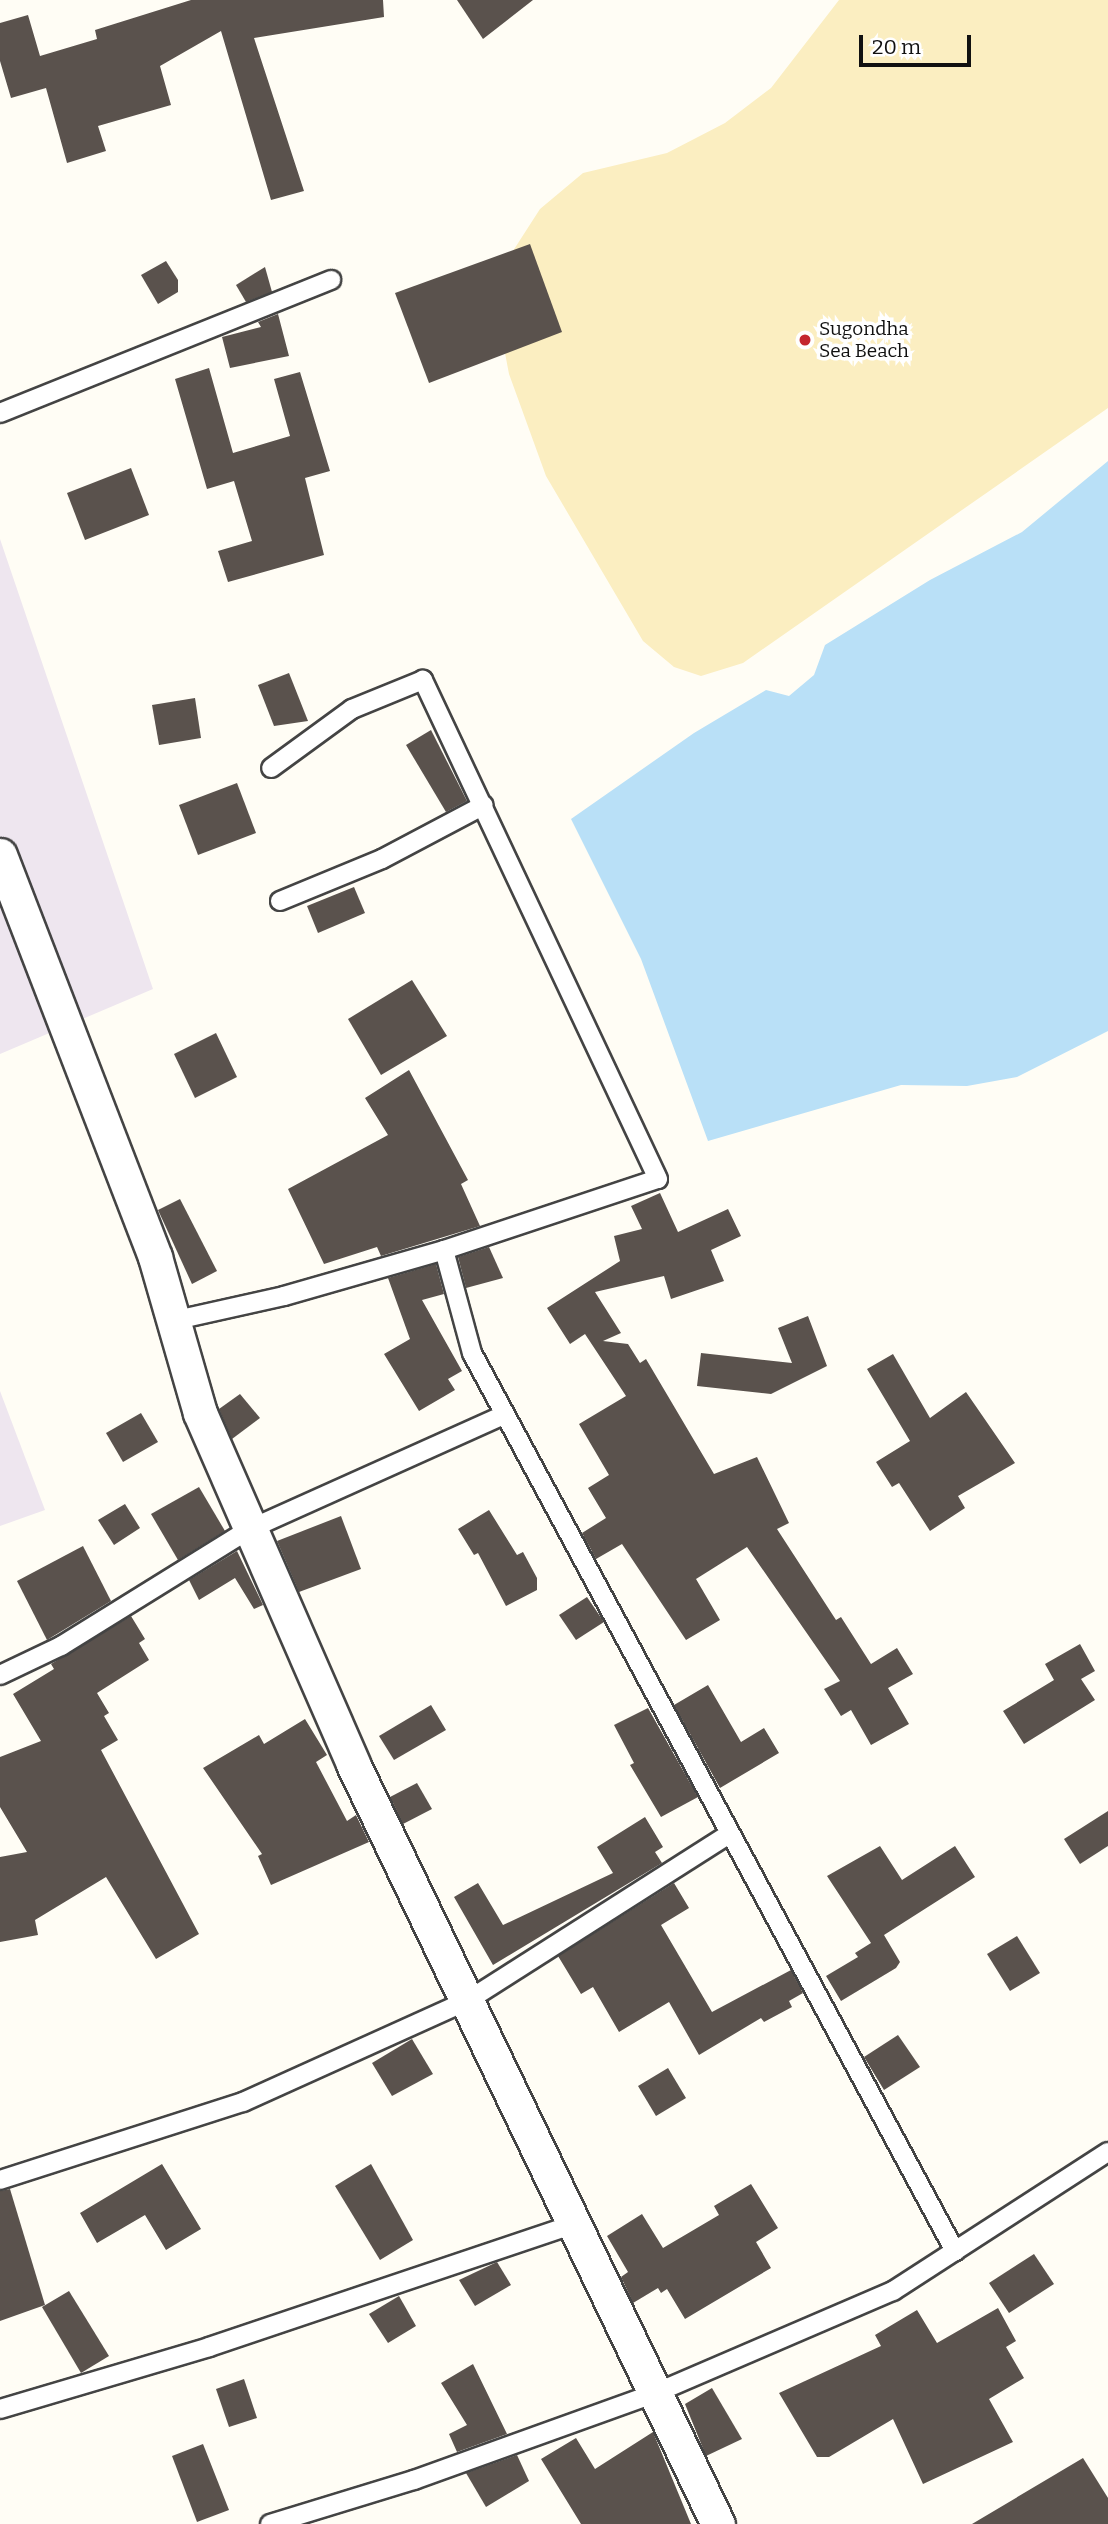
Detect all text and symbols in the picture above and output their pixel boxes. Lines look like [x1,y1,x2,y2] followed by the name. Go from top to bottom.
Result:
[863,21,975,65] scale bar
[872,34,921,60] text: 20 m
[819,318,909,362] place label: Sugondha Sea Beach
[797,332,813,348] marker: Sugondha Sea Beach

